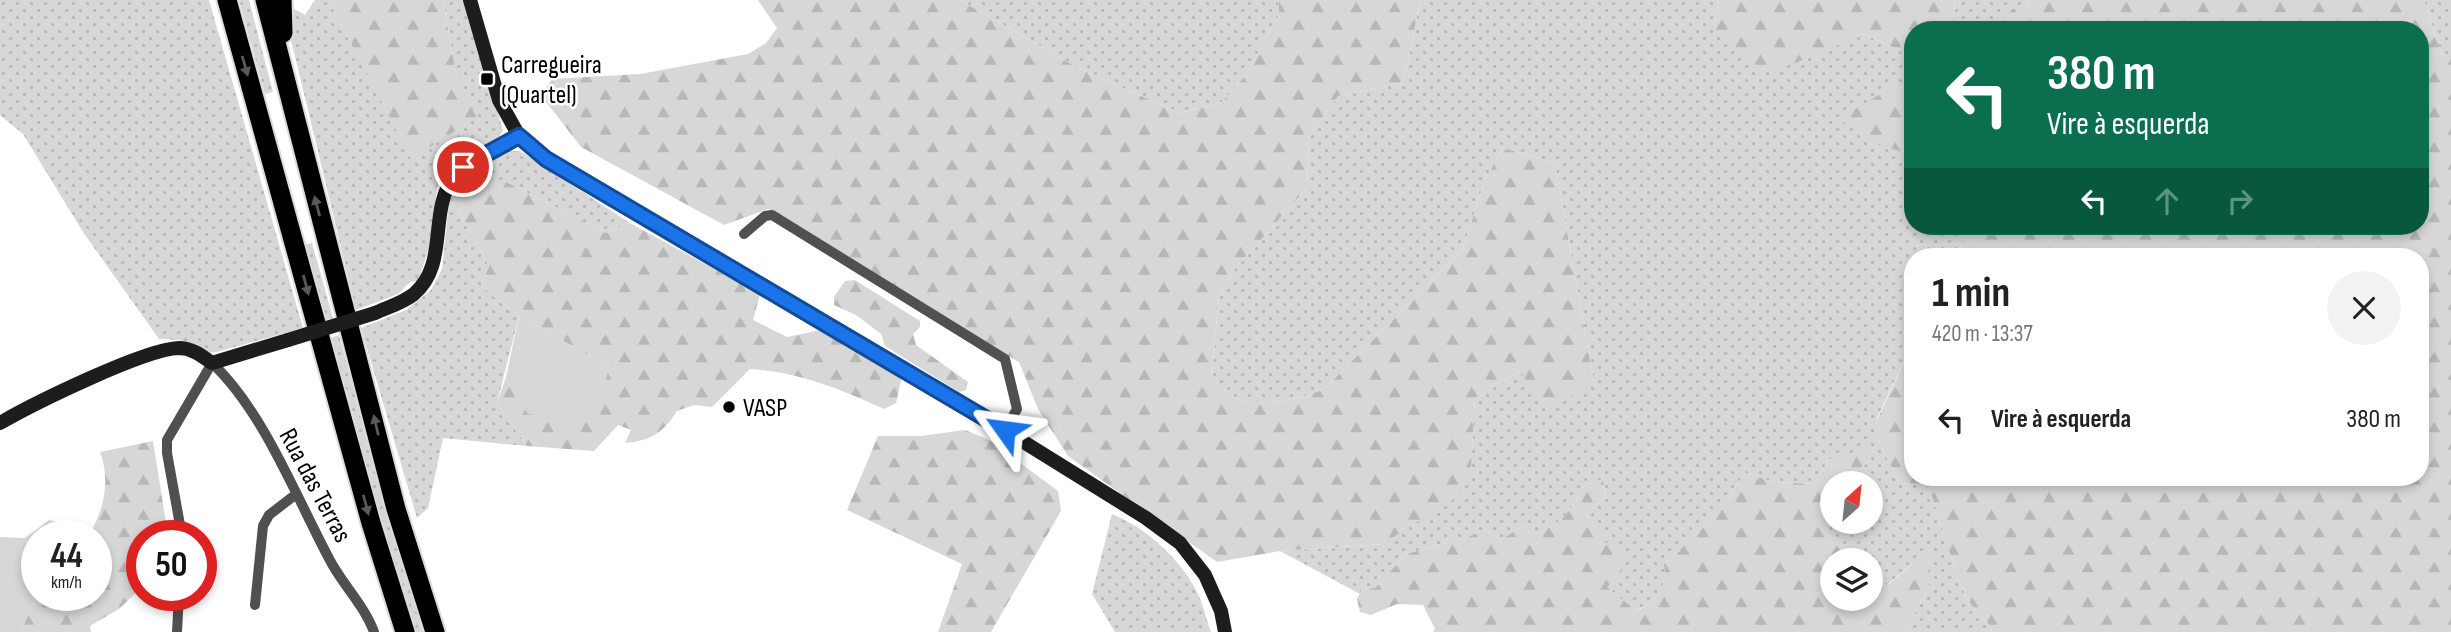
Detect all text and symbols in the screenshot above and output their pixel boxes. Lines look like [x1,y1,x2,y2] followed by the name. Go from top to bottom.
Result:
[2047,45,2156,104] text: 380 m
[1932,49,2023,140] icon: left
[501,50,602,111] place label: Carregueira (Quartel)
[241,56,251,77] one-way arrow
[479,71,495,87] marker: Carregueira (Quartel)
[2047,105,2210,144] text: Vire à esquerda
[433,137,493,197] pin
[444,148,482,186] icon: arrive
[2075,182,2113,220] icon: left
[2148,182,2186,220] icon: ahead
[2221,182,2259,220] icon: right
[311,194,322,216] one-way arrow
[1932,268,2010,319] text: 1 min
[2327,271,2401,345] button: close
[301,274,312,296] one-way arrow
[1932,320,2033,348] text: 420 m · 13:37
[743,393,787,424] place label: VASP
[968,393,1042,467] position arrow
[721,399,737,415] marker: VASP
[1932,401,1970,439] icon: left
[1991,404,2131,435] text: Vire à esquerda
[2346,404,2401,435] text: 380 m
[370,414,381,436] one-way arrow
[272,423,358,548] street label: Rua das Terras
[1820,471,1883,534] north arrow
[1820,471,1883,611] map controls
[361,494,371,515] one-way arrow
[126,520,217,611] speed limit sign: 50
[50,535,83,578] text: 44
[1820,548,1883,611] button: layers
[51,572,82,593] text: km/h

